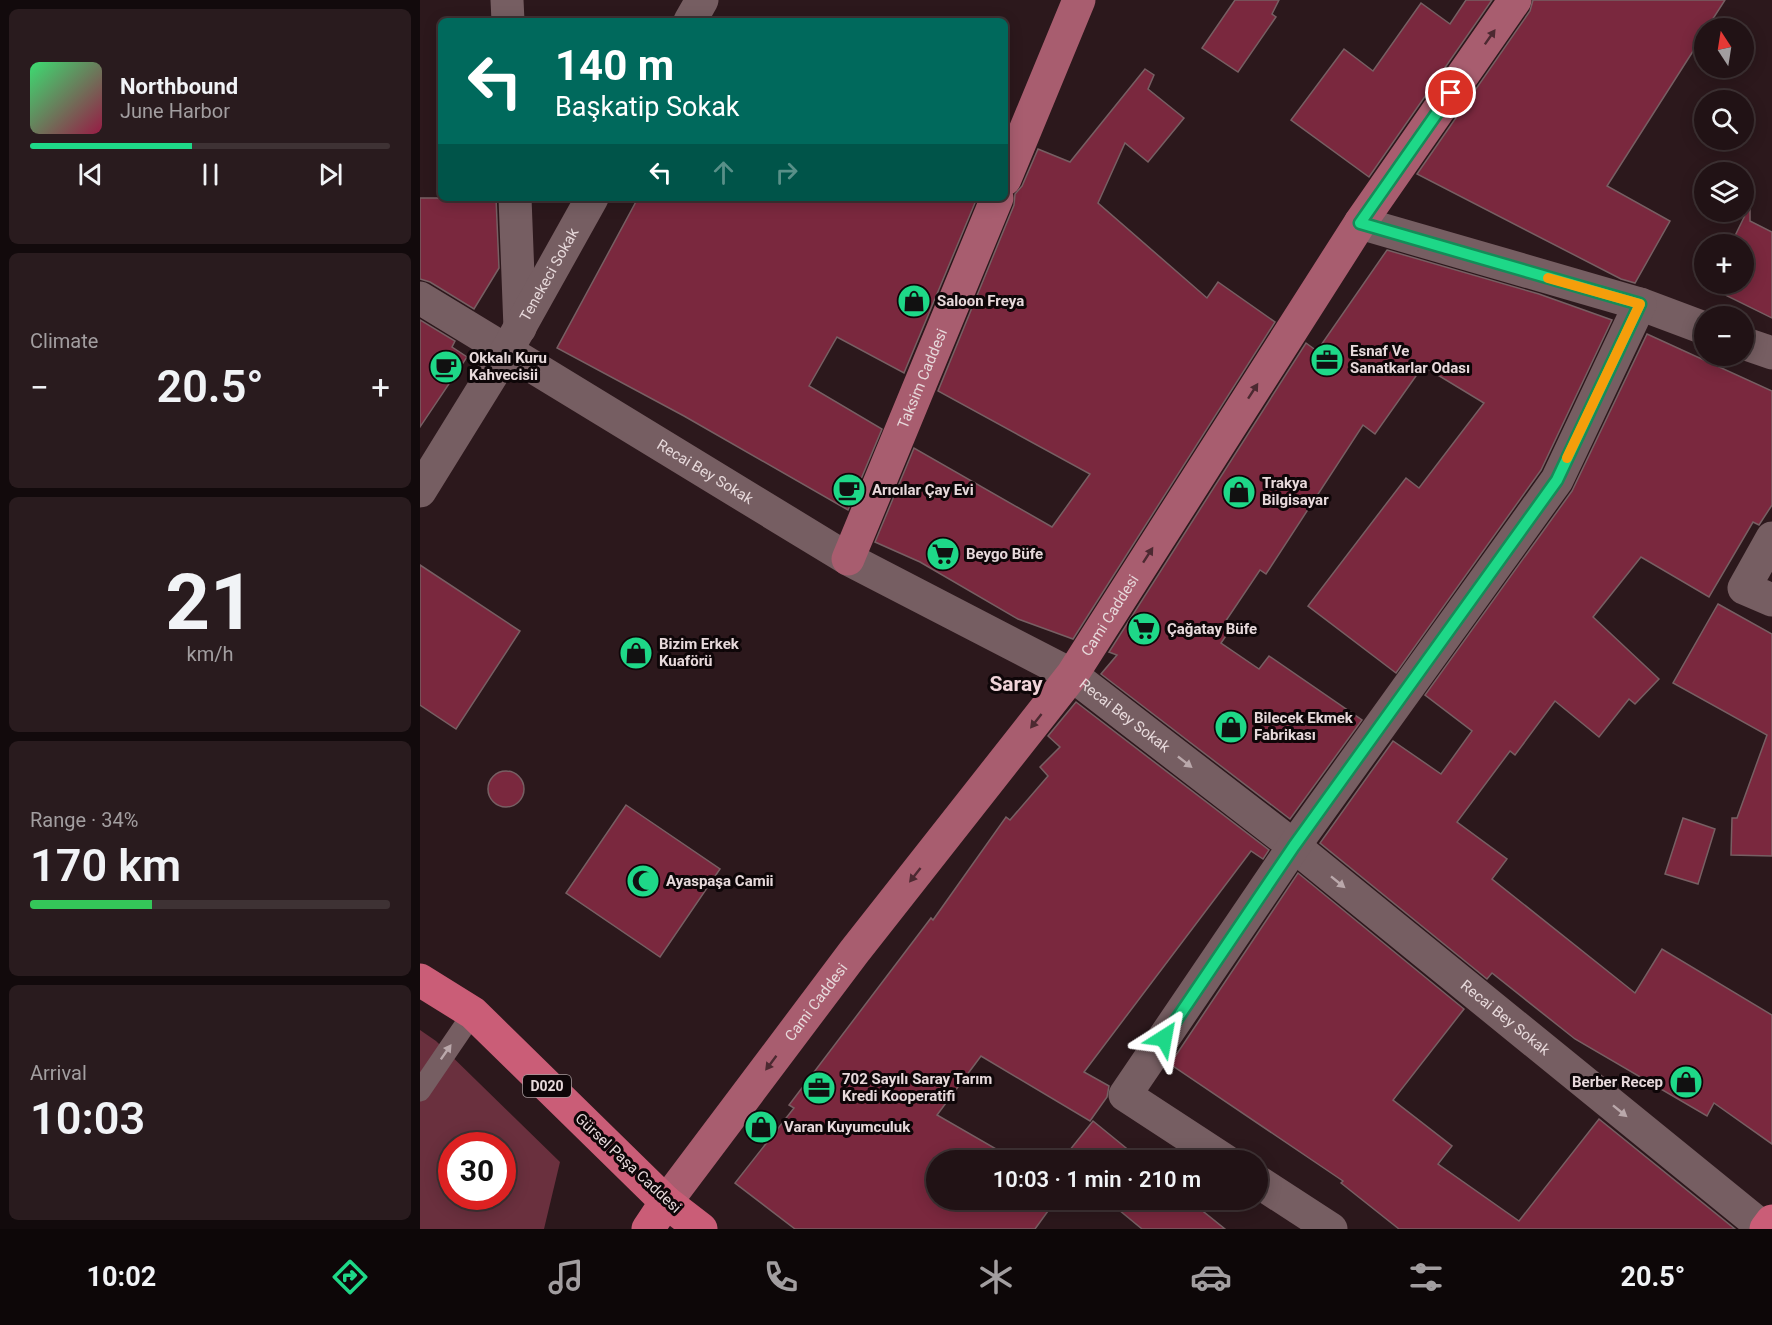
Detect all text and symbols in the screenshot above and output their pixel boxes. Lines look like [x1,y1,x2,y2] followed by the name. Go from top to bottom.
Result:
[1694,18,1754,78] north arrow
[1694,18,1754,366] map controls
[1484,29,1496,45] one-way arrow
[555,41,674,90] text: 140 m
[456,42,534,120] icon: left
[1425,67,1476,118] pin
[120,74,238,99] text: Northbound
[1434,76,1467,109] icon: arrive
[1694,90,1754,150] button: search
[555,91,740,123] text: Başkatip Sokak
[120,99,230,123] text: June Harbor
[644,156,677,189] icon: left
[707,156,740,189] icon: ahead
[770,156,803,189] icon: right
[74,158,107,191] icon: previous
[194,158,227,191] icon: pause
[314,158,347,191] icon: next
[1694,162,1754,222] button: layers
[516,225,583,324] street label: Tenekeci Sokak
[1694,234,1754,294] button: +
[896,283,932,319] shop icon: Saloon Freya
[937,292,1024,310] place label: Saloon Freya
[1694,306,1754,366] button: −
[894,326,951,431] street label: Taksim Caddesi
[30,329,98,353] text: Climate
[1309,342,1345,378] office icon: Esnaf Ve Sanatkarlar Odası
[1350,342,1470,377] place label: Esnaf Ve Sanatkarlar Odası
[428,349,464,385] cafe icon: Okkalı Kuru Kahvecisii
[469,349,547,384] place label: Okkalı Kuru Kahvecisii
[156,360,264,413] text: 20.5°
[30,368,49,407] text: −
[371,368,390,407] text: +
[1248,383,1259,399] one-way arrow
[654,436,757,508] street label: Recai Bey Sokak
[831,472,867,508] cafe icon: Arıcılar Çay Evi
[1221,474,1257,510] shop icon: Trakya Bilgisayar
[1262,474,1329,509] place label: Trakya Bilgisayar
[872,481,974,499] place label: Arıcılar Çay Evi
[925,536,961,572] supermarket icon: Beygo Büfe
[966,545,1043,563] place label: Beygo Büfe
[1143,547,1154,563] one-way arrow
[165,557,255,648] text: 21
[1077,571,1142,659] street label: Cami Caddesi
[1126,611,1162,647] supermarket icon: Çağatay Büfe
[1167,620,1257,638] place label: Çağatay Büfe
[618,635,654,671] shop icon: Bizim Erkek Kuaförü
[659,635,740,670] place label: Bizim Erkek Kuaförü
[187,642,233,666] text: km/h
[989,672,1043,696] district label: Saray
[1076,675,1174,756] street label: Recai Bey Sokak
[1213,709,1249,745] shop icon: Bilecek Ekmek Fabrikası
[1254,709,1354,744] place label: Bilecek Ekmek Fabrikası
[1030,714,1042,729] one-way arrow
[1177,756,1192,768] one-way arrow
[30,808,138,832] text: Range · 34%
[30,839,181,892] text: 170 km
[625,863,661,899] mosque icon: Ayaspaşa Camii
[910,867,922,882] one-way arrow
[666,872,774,890] place label: Ayaspaşa Camii
[1330,876,1346,889] one-way arrow
[781,960,851,1045] street label: Cami Caddesi
[1457,976,1554,1060] street label: Recai Bey Sokak
[1132,1006,1196,1070] position arrow
[440,1044,451,1060] one-way arrow
[765,1054,777,1070] one-way arrow
[30,1061,87,1085] text: Arrival
[1668,1064,1704,1100] shop icon: Berber Recep
[801,1070,837,1106] office icon: 702 Sayılı Saray Tarım Kredi Kooperatifi
[842,1070,992,1105] place label: 702 Sayılı Saray Tarım Kredi Kooperatifi
[1572,1073,1663,1091] place label: Berber Recep
[523,1075,571,1097] road number: D020
[30,1092,145,1145] text: 10:03
[1612,1105,1628,1118] one-way arrow
[571,1109,685,1217] street label: Gürsel Paşa Caddesi
[743,1109,779,1145] shop icon: Varan Kuyumculuk
[784,1118,911,1136] place label: Varan Kuyumculuk
[438,1132,516,1210] speed limit sign: 30
[993,1167,1201,1192] text: 10:03 · 1 min · 210 m
[329,1256,371,1298] icon: directions
[545,1256,587,1298] icon: music
[760,1256,802,1298] icon: phone
[975,1256,1017,1298] icon: climate
[1190,1256,1232,1298] icon: car
[1405,1256,1447,1298] icon: filters
[87,1261,156,1293] text: 10:02
[1620,1261,1685,1293] text: 20.5°

